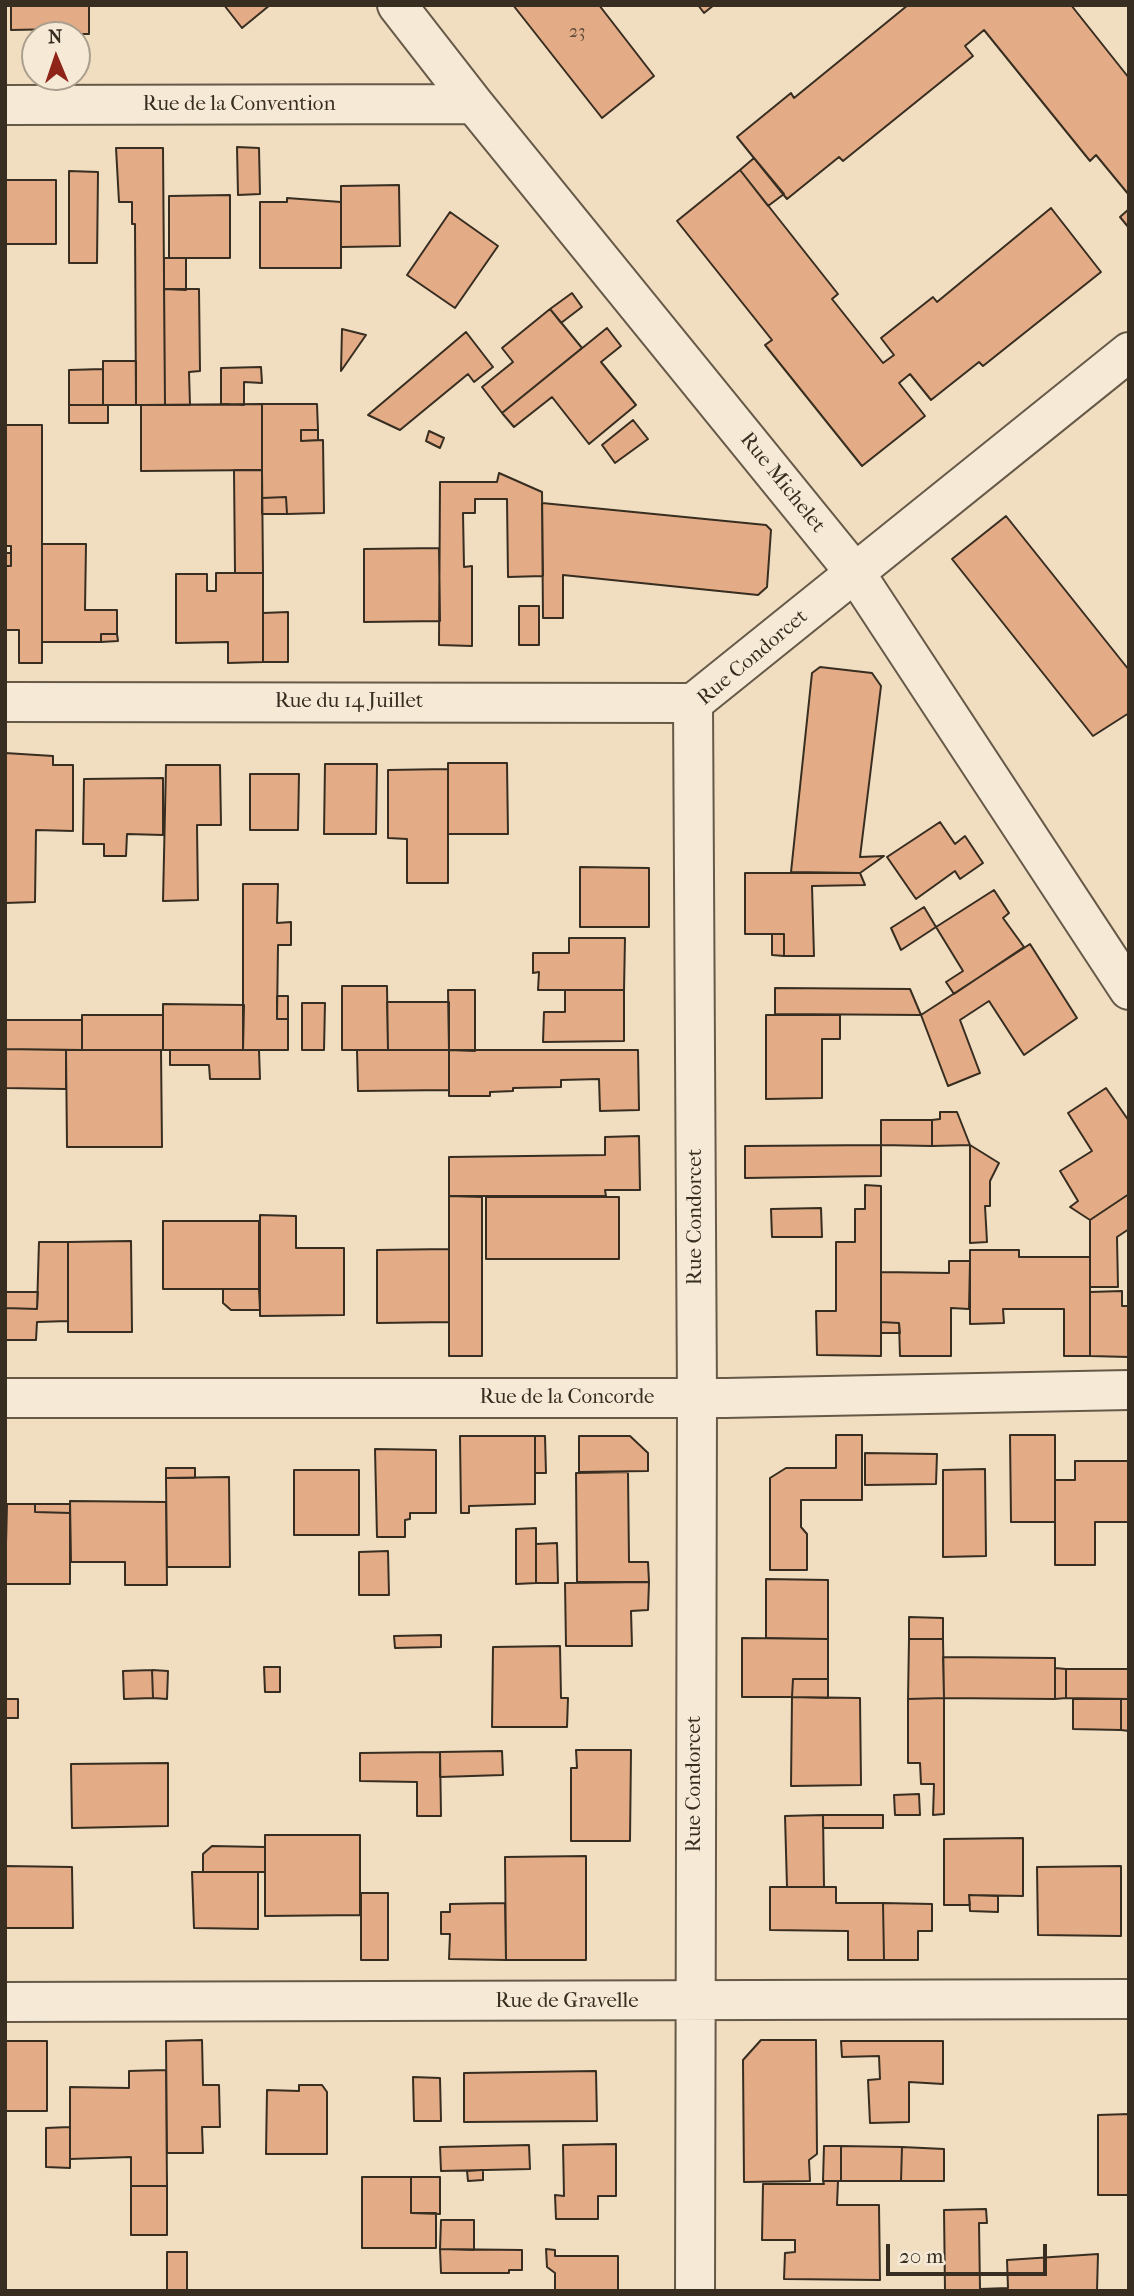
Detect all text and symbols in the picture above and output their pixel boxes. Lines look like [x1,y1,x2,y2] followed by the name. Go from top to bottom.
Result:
[21,21,91,91] north arrow
[569,22,585,44] house number: 23
[48,26,63,48] text: N
[142,92,336,118] street label: Rue de la Convention
[734,428,830,538] street label: Rue Michelet
[693,605,813,711] street label: Rue Condorcet
[275,689,423,715] street label: Rue du 14 Juillet
[683,1149,709,1285] street label: Rue Condorcet
[480,1385,654,1411] street label: Rue de la Concorde
[682,1716,708,1852] street label: Rue Condorcet
[495,1989,639,2015] street label: Rue de Gravelle
[889,2230,1050,2274] scale bar
[899,2244,943,2268] text: 20 m

